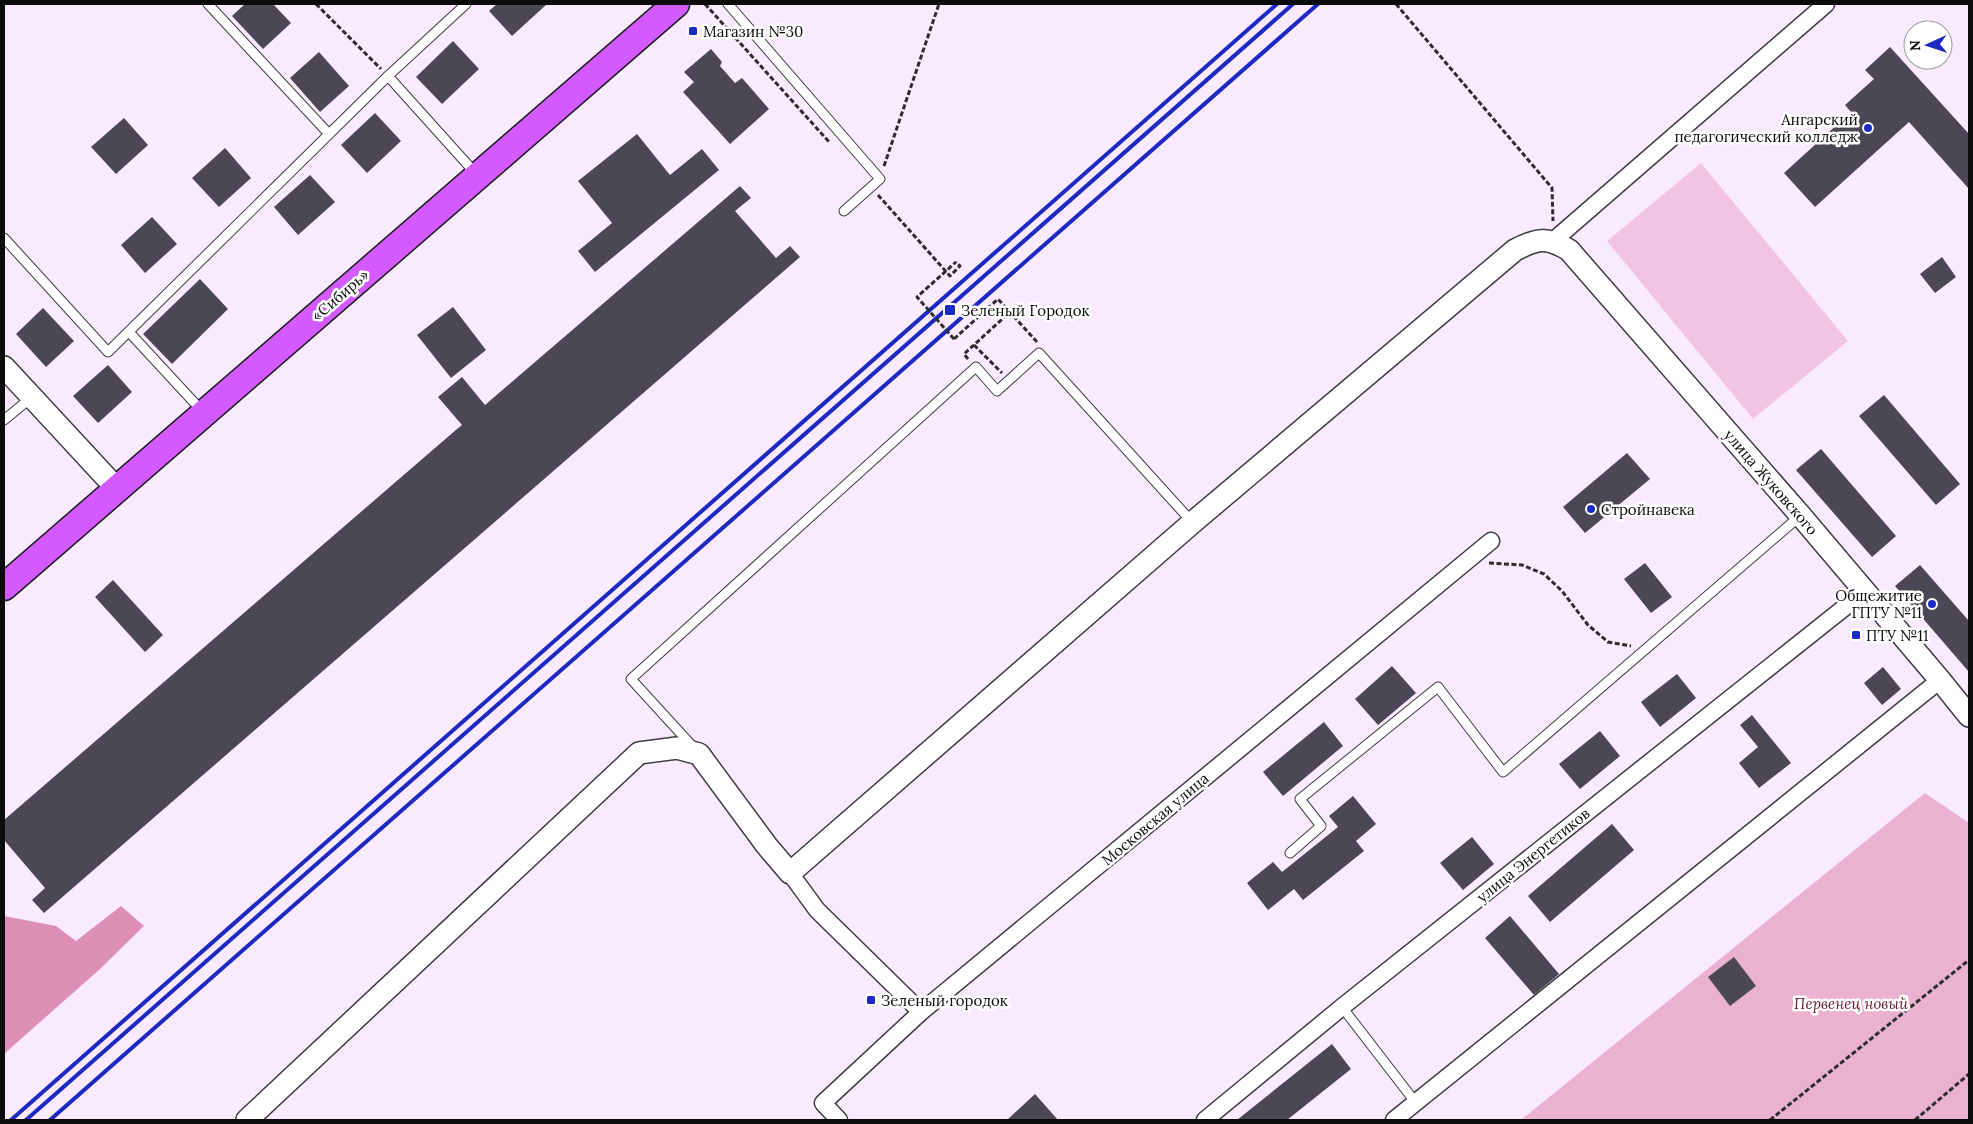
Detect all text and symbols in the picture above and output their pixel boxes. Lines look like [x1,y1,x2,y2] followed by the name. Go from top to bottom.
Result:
[1903,20,1953,70] north arrow
[703,22,803,41] place label: Магазин №30
[687,25,699,37] marker: Магазин №30
[1906,40,1924,52] text: N
[1674,110,1858,146] place label: Ангарский педагогический колледж
[1862,122,1874,134] marker: Ангарский педагогический колледж
[307,265,373,325] street label: «Сибирь»
[961,301,1090,320] place label: Зеленый Городок
[943,303,957,317] marker: Зеленый Городок
[1720,425,1822,539] street label: улица Жуковского
[1601,500,1695,519] place label: Стройнавека
[1585,503,1597,515] marker: Стройнавека
[1835,586,1922,622] place label: Общежитие ГПТУ №11
[1926,598,1938,610] marker: Общежитие ГПТУ №11
[1866,626,1928,645] place label: ПТУ №11
[1850,629,1862,641] marker: ПТУ №11
[1098,768,1213,869] street label: Московская улица
[1473,803,1594,906] street label: улица Энергетиков
[881,991,1008,1010] place label: Зеленый городок
[865,994,877,1006] marker: Зеленый городок
[1794,994,1908,1013] park label: Первенец новый

